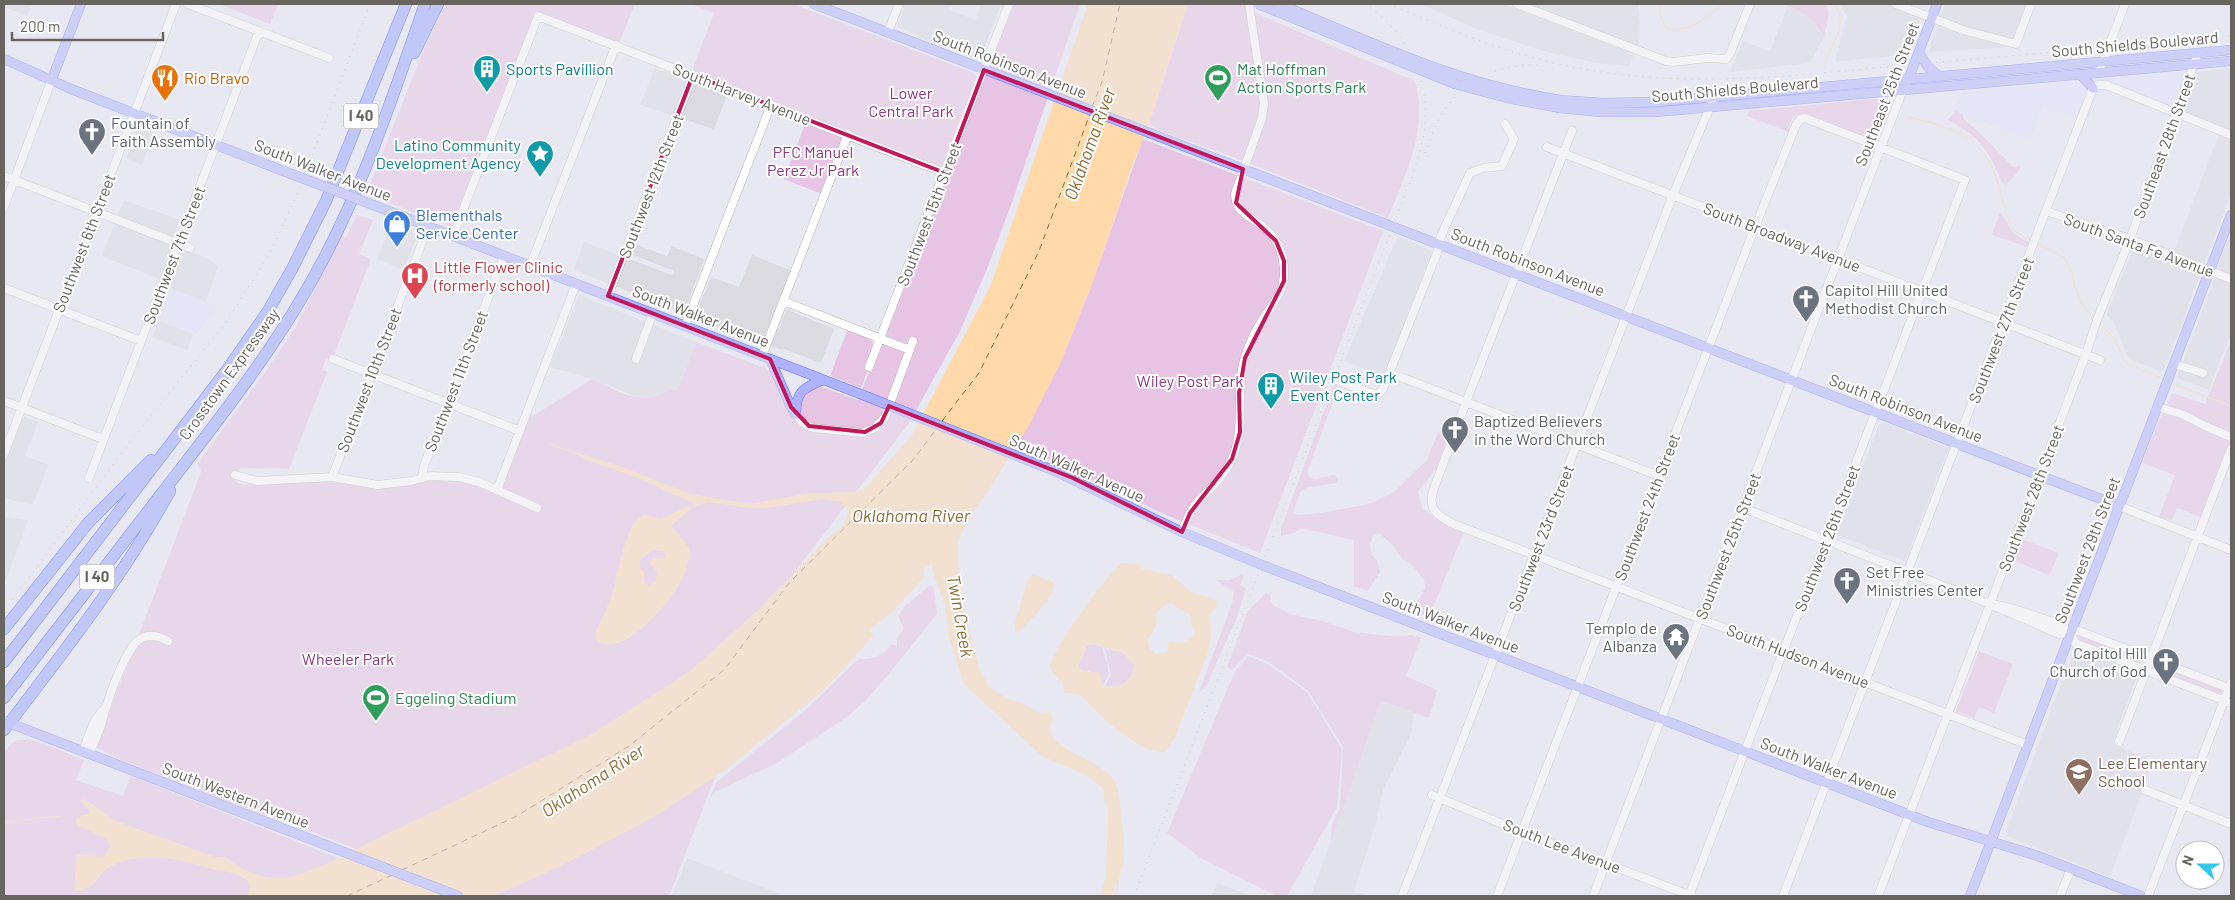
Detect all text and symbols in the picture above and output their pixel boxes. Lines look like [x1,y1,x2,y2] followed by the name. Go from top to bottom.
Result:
[12,10,164,42] scale bar
[20,17,60,35] text: 200 m
[1850,19,1923,168] street label: Southeast 25th Street
[931,25,1090,102] street label: South Robinson Avenue
[2051,27,2219,60] street label: South Shields Boulevard
[472,54,502,93] building icon: Sports Pavillion
[670,58,814,129] street label: South Harvey Avenue
[506,59,614,78] place label: Sports Pavillion
[1237,59,1366,96] place label: Mat Hoffman Action Sports Park
[150,63,180,102] restaurant icon: Rio Bravo
[1203,63,1233,102] sports icon: Mat Hoffman Action Sports Park
[184,68,250,87] place label: Rio Bravo
[2129,71,2199,221] street label: Southeast 28th Street
[1651,72,1819,105] street label: South Shields Boulevard
[869,83,953,120] park label: Lower Central Park
[1059,84,1120,203] water label: Oklahoma River
[344,104,378,128] road number: I 40
[614,111,687,261] street label: Southwest 12th Street
[111,113,217,150] place label: Fountain of Faith Assembly
[77,117,107,156] church icon: Fountain of Faith Assembly
[252,135,395,204] street label: South Walker Avenue
[376,135,522,172] place label: Latino Community Development Agency
[525,139,555,178] place icon: Latino Community Development Agency
[892,139,965,288] street label: Southwest 15th Street
[767,142,859,179] park label: PFC Manuel Perez Jr Park
[48,171,119,315] street label: Southwest 6th Street
[138,183,209,326] street label: Southwest 7th Street
[1701,198,1863,275] street label: South Broadway Avenue
[416,205,519,242] place label: Blementhals Service Center
[2061,208,2217,281] street label: South Santa Fe Avenue
[382,209,412,248] shop icon: Blementhals Service Center
[1449,223,1608,300] street label: South Robinson Avenue
[1964,254,2037,405] street label: Southwest 27th Street
[433,257,563,294] place label: Little Flower Clinic (formerly school)
[400,261,430,300] hospital icon: Little Flower Clinic (formerly school)
[1825,280,1948,317] place label: Capitol Hill United Methodist Church
[630,281,773,350] street label: South Walker Avenue
[1791,284,1821,323] church icon: Capitol Hill United Methodist Church
[174,304,283,443] street label: Crosstown Expressway
[332,305,405,455] street label: Southwest 10th Street
[420,307,491,454] street label: Southwest 11th Street
[1290,367,1397,404] place label: Wiley Post Park Event Center
[1827,369,1986,446] street label: South Robinson Avenue
[1137,371,1243,390] park label: Wiley Post Park
[1256,371,1286,410] building icon: Wiley Post Park Event Center
[1474,411,1605,448] place label: Baptized Believers in the Word Church
[1440,415,1470,454] church icon: Baptized Believers in the Word Church
[1994,422,2067,574] street label: Southwest 28th Street
[1007,429,1148,506] street label: South Walker Avenue
[1610,431,1683,583] street label: Southwest 24th Street
[1504,462,1577,614] street label: Southwest 23rd Street
[1790,462,1863,614] street label: Southwest 26th Street
[1691,470,1764,622] street label: Southwest 25th Street
[2050,474,2123,626] street label: Southwest 29th Street
[852,504,971,526] water label: Oklahoma River
[1866,562,1984,599] place label: Set Free Ministries Center
[80,564,114,590] road number: I 40
[1832,566,1862,605] church icon: Set Free Ministries Center
[943,573,979,659] water label: Twin Creek
[1380,587,1523,656] street label: South Walker Avenue
[1586,618,1657,655] place label: Templo de Albanza
[1724,620,1872,691] street label: South Hudson Avenue
[1661,622,1691,661] temple icon: Templo de Albanza
[2049,643,2147,680] place label: Capitol Hill Church of God
[2151,647,2181,686] church icon: Capitol Hill Church of God
[302,649,394,668] park label: Wheeler Park
[361,683,391,722] sports icon: Eggeling Stadium
[395,688,516,707] place label: Eggeling Stadium
[1758,733,1901,802] street label: South Walker Avenue
[537,738,649,822] water label: Oklahoma River
[2098,753,2208,790] place label: Lee Elementary School
[2064,757,2094,796] school or university icon: Lee Elementary School
[160,758,313,831] street label: South Western Avenue
[1501,814,1624,877] street label: South Lee Avenue
[2175,840,2225,890] north arrow
[2178,853,2197,868] text: N

